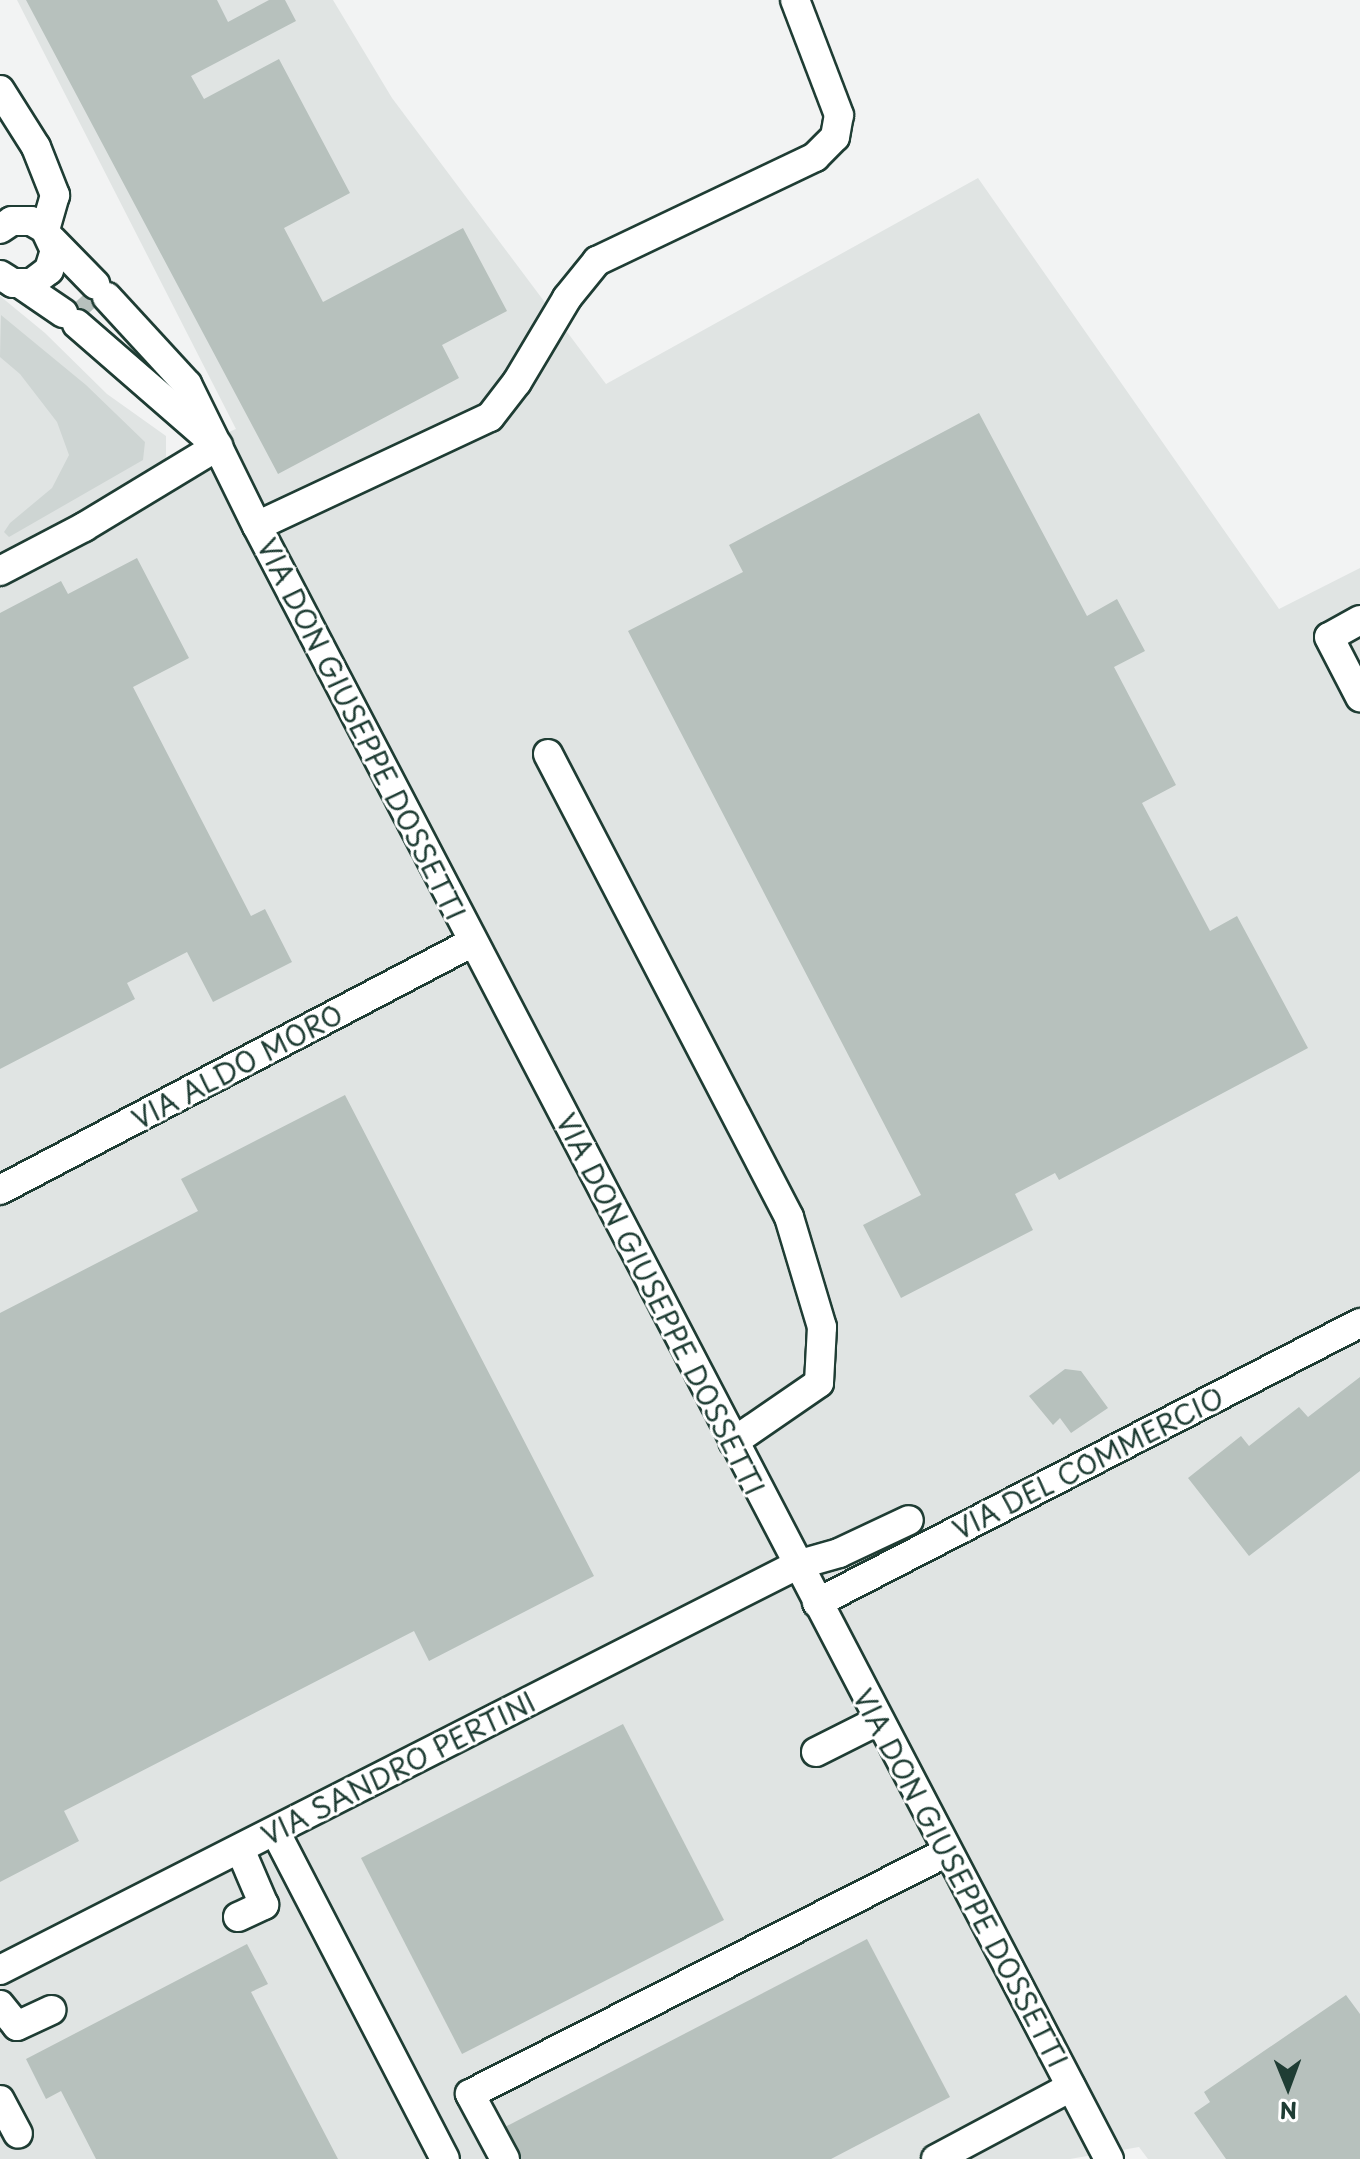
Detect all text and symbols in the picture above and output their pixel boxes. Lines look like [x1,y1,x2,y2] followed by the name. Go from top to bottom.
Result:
[250,530,474,928] street label: VIA DON GIUSEPPE DOSSETTI
[123,995,351,1137] street label: VIA ALDO MORO
[549,1105,773,1503] street label: VIA DON GIUSEPPE DOSSETTI
[943,1378,1233,1548] street label: VIA DEL COMMERCIO
[845,1680,1077,2076] street label: VIA DON GIUSEPPE DOSSETTI
[254,1683,542,1853] street label: VIA SANDRO PERTINI
[1248,2047,1328,2127] north arrow
[1279,2095,1297,2128] text: N

